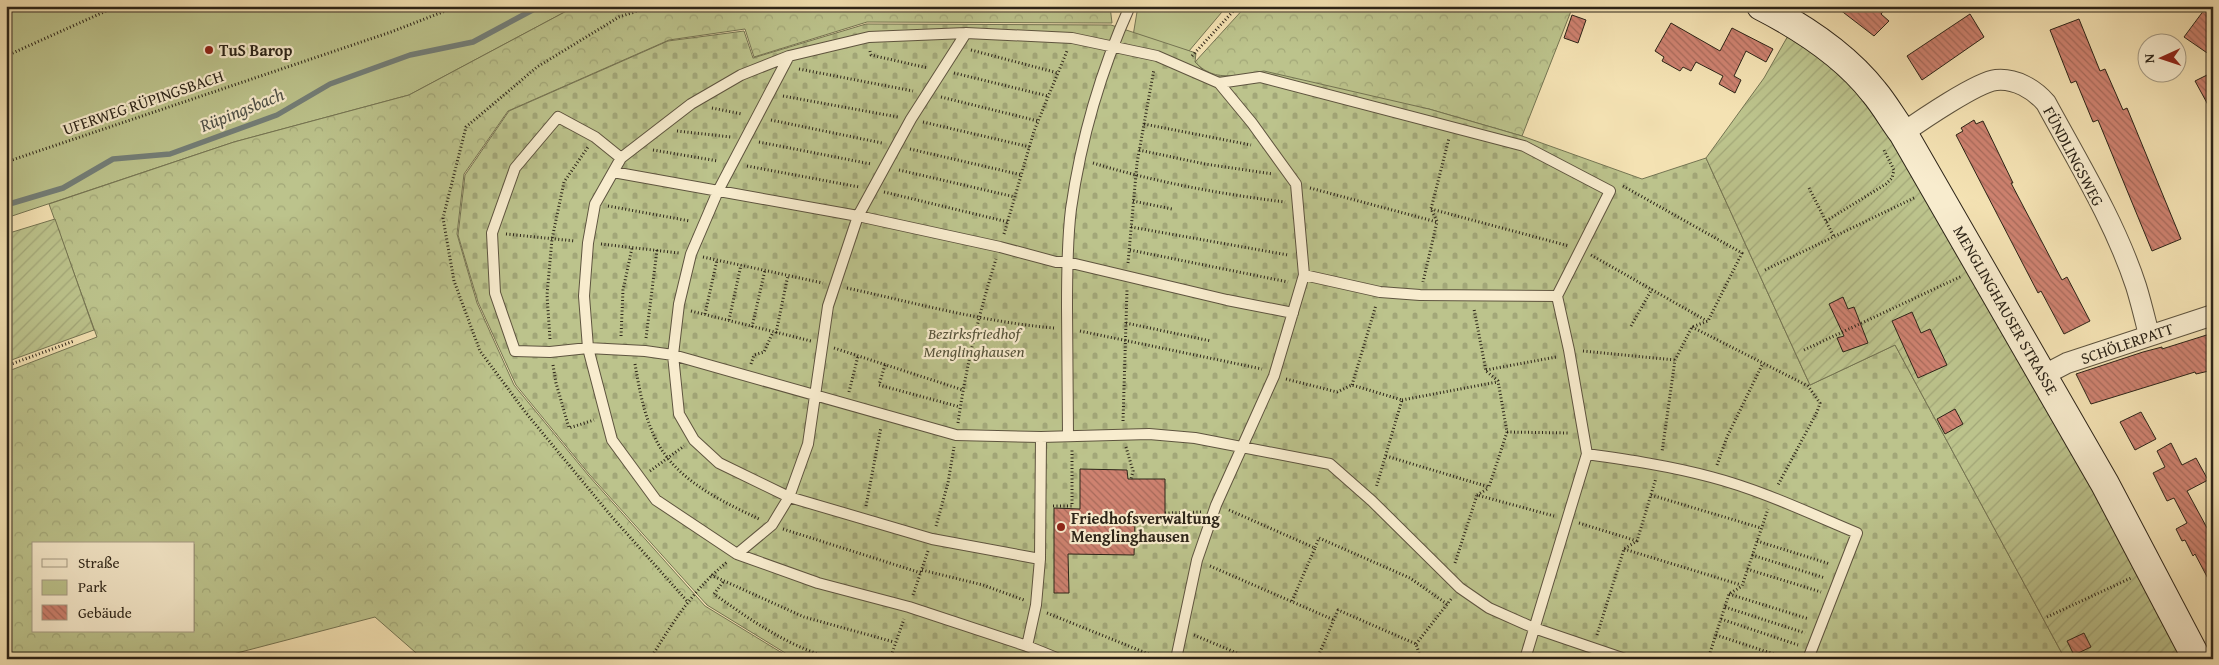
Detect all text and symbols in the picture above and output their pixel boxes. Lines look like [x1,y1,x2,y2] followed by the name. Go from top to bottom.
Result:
[2136,32,2186,82] north arrow
[219,38,292,62] place label: TuS Barop
[203,44,215,56] marker: TuS Barop
[2139,53,2159,64] text: N
[59,63,227,141] street label: UFERWEG RÜPINGSBACH
[195,80,288,139] water label: Rüpingsbach
[2038,102,2111,211] street label: FÜNDLINGSWEG
[1948,221,2064,399] street label: MENGLINGHAUSER STRASSE
[2077,316,2177,370] street label: SCHÖLERPATT
[923,321,1025,363] park label: Bezirksfriedhof Menglinghausen
[1071,506,1220,548] place label: Friedhofsverwaltung Menglinghausen
[1055,521,1067,533] marker: Friedhofsverwaltung Menglinghausen
[32,542,195,632] legend
[78,552,120,573] text: Straße
[78,576,107,597] text: Park
[78,602,132,623] text: Gebäude

